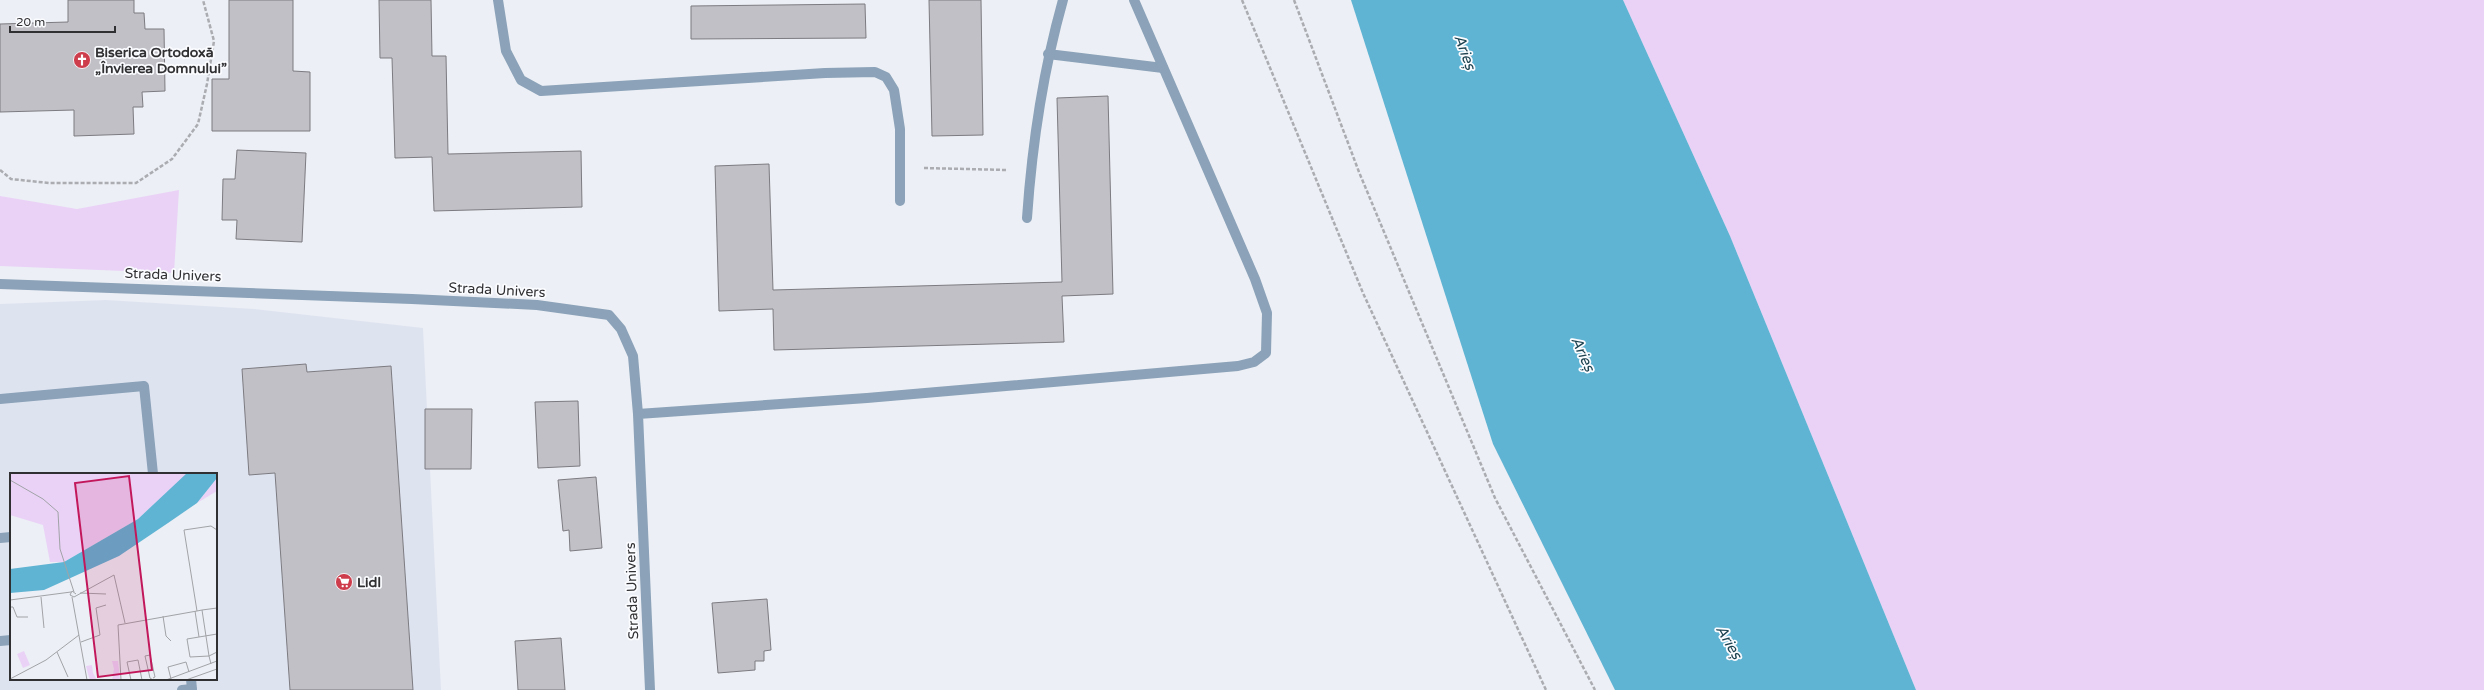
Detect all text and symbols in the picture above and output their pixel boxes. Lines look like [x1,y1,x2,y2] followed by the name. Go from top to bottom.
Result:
[10,8,115,34] scale bar
[16,15,45,29] text: 20 m
[1450,32,1480,74] water label: Arieș
[95,44,227,77] place label: Biserica Ortodoxă „Învierea Domnului”
[72,50,92,70] church icon: Biserica Ortodoxă „Învierea Domnului”
[124,265,222,285] street label: Strada Univers
[448,279,546,301] street label: Strada Univers
[1567,334,1599,376] water label: Arieș
[10,473,217,680] inset map
[622,542,642,640] street label: Strada Univers
[334,572,354,592] supermarket icon: Lidl
[357,574,381,591] place label: Lidl
[1712,622,1747,664] water label: Arieș

